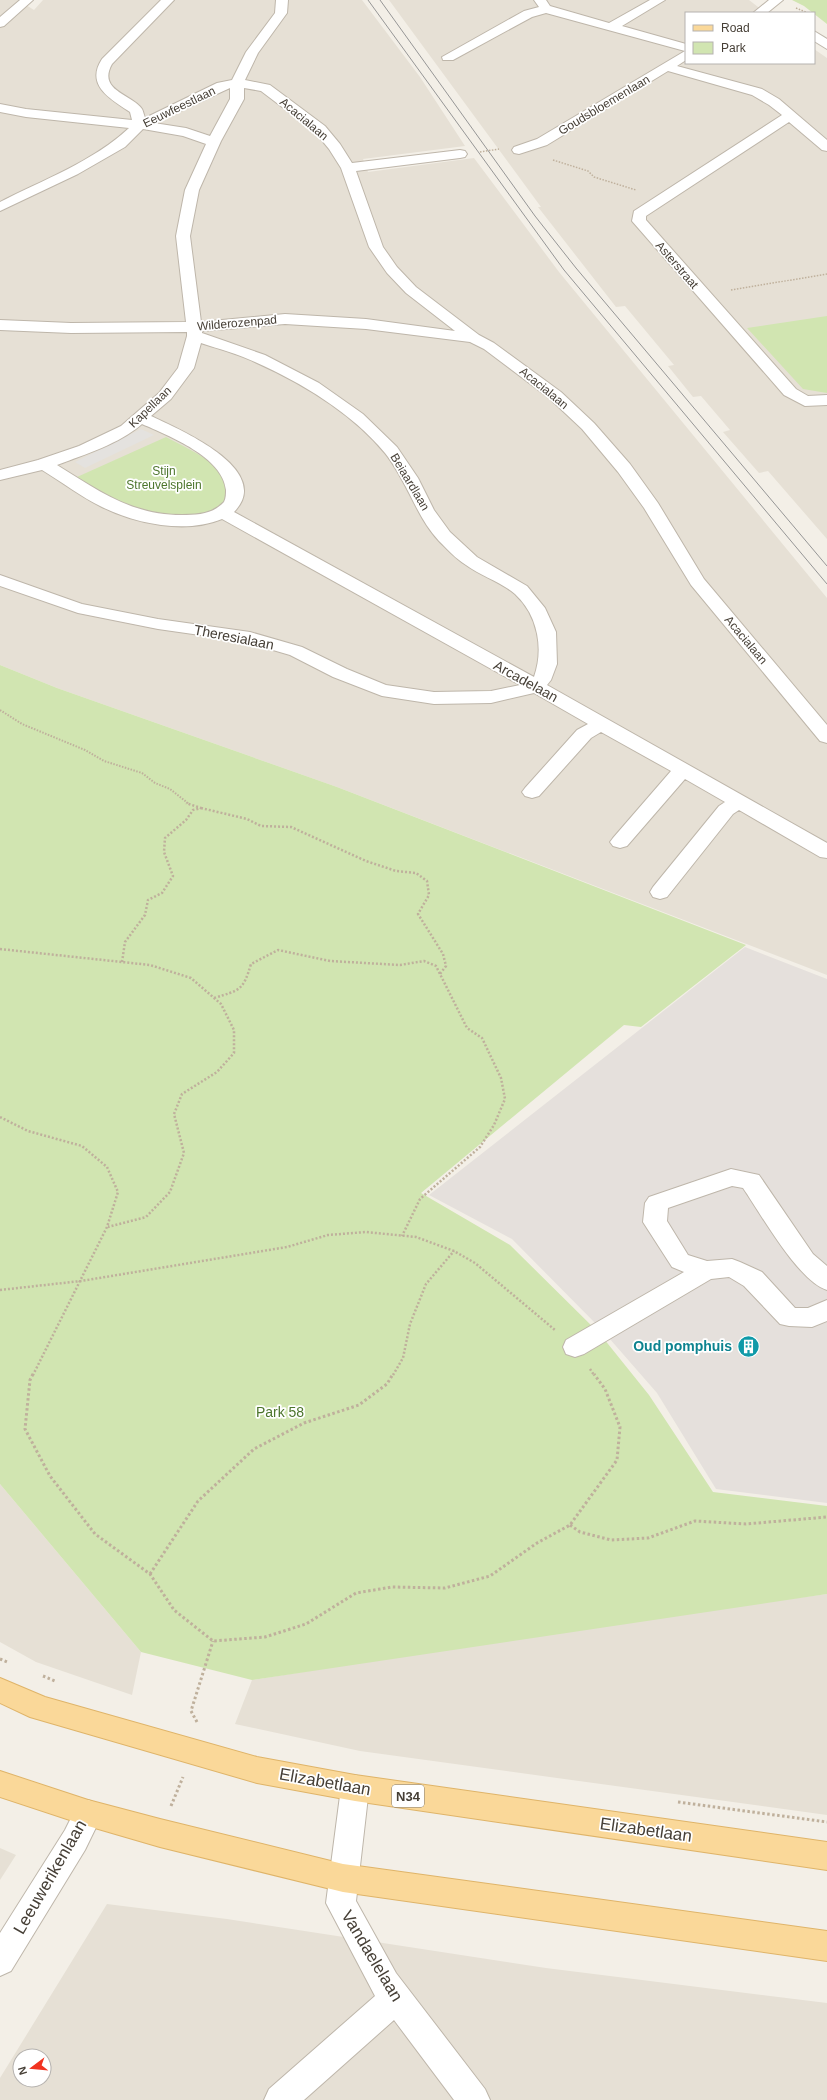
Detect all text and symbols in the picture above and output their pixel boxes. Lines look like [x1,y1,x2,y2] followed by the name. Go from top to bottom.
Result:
[685,12,815,64] legend
[721,21,750,35] text: Road
[721,41,747,55] text: Park
[556,72,652,138] street label: Goudsbloemenlaan
[141,83,217,131] street label: Eeuwfeestlaan
[277,95,331,143] street label: Acacialaan
[653,239,702,292] street label: Asterstraat
[197,313,277,333] street label: Wilderozenpad
[517,364,571,412] street label: Acacialaan
[126,383,174,431] street label: Kapellaan
[388,451,432,513] street label: Beiaardlaan
[126,464,202,492] park label: Stijn Streuvelsplein
[722,613,770,667] street label: Acacialaan
[193,621,275,653] street label: Theresialaan
[491,657,561,705] street label: Arcadelaan
[735,1333,761,1359] building icon: Oud pomphuis
[633,1338,732,1354] place label: Oud pomphuis
[256,1404,304,1420] park label: Park 58
[278,1765,372,1799] street label: Elizabetlaan
[392,1785,424,1807] road number: N34
[599,1814,693,1846] street label: Elizabetlaan
[10,1817,90,1937] street label: Leeuwerikenlaan
[337,1907,407,2005] street label: Vandaelelaan
[12,2048,52,2088] north arrow
[16,2065,29,2076] text: N

